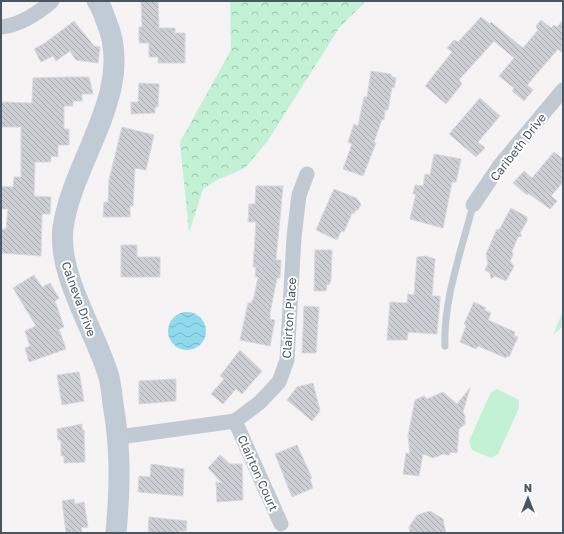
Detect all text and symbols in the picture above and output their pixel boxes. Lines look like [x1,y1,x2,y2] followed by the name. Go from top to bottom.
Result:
[487,110,549,184] street label: Caribeth Drive
[58,259,100,339] street label: Calneva Drive
[279,277,299,359] street label: Clairton Place
[235,433,282,514] street label: Clairton Court
[508,478,548,518] north arrow
[524,481,532,494] text: N

